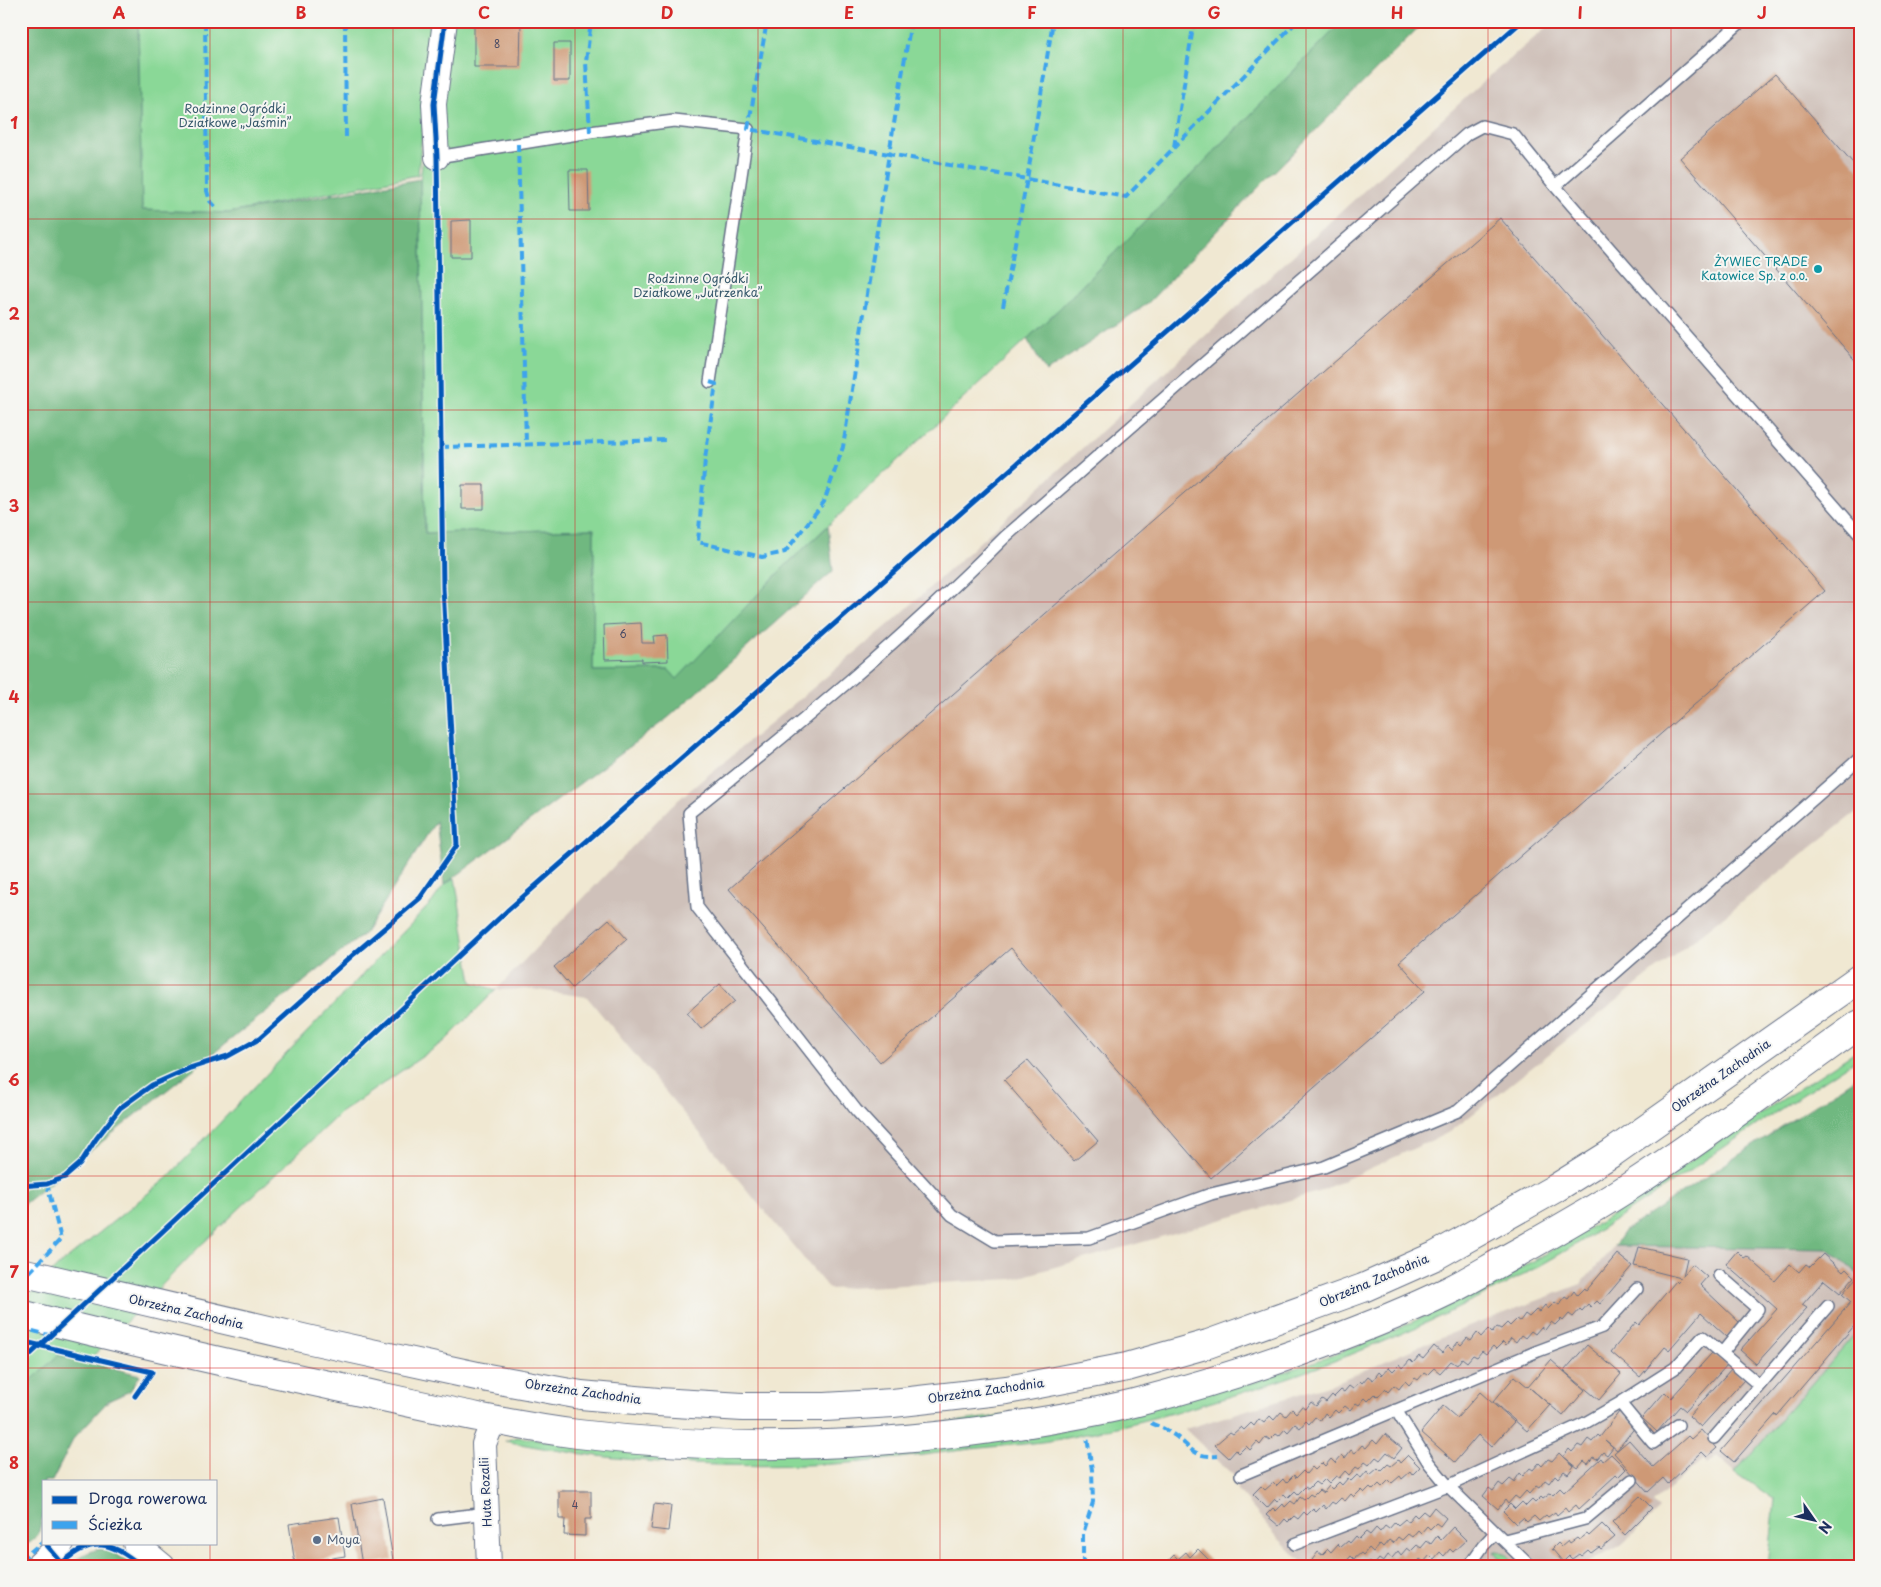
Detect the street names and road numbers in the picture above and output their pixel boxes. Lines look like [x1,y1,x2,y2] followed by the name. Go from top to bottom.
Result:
[1667,1034,1774,1116] street label: Obrzeżna Zachodnia
[1316,1249,1431,1311] street label: Obrzeżna Zachodnia
[127,1289,246,1333] street label: Obrzeżna Zachodnia
[926,1373,1045,1407] street label: Obrzeżna Zachodnia
[524,1374,643,1408] street label: Obrzeżna Zachodnia
[474,1457,496,1528] street label: Huta Rozalii

